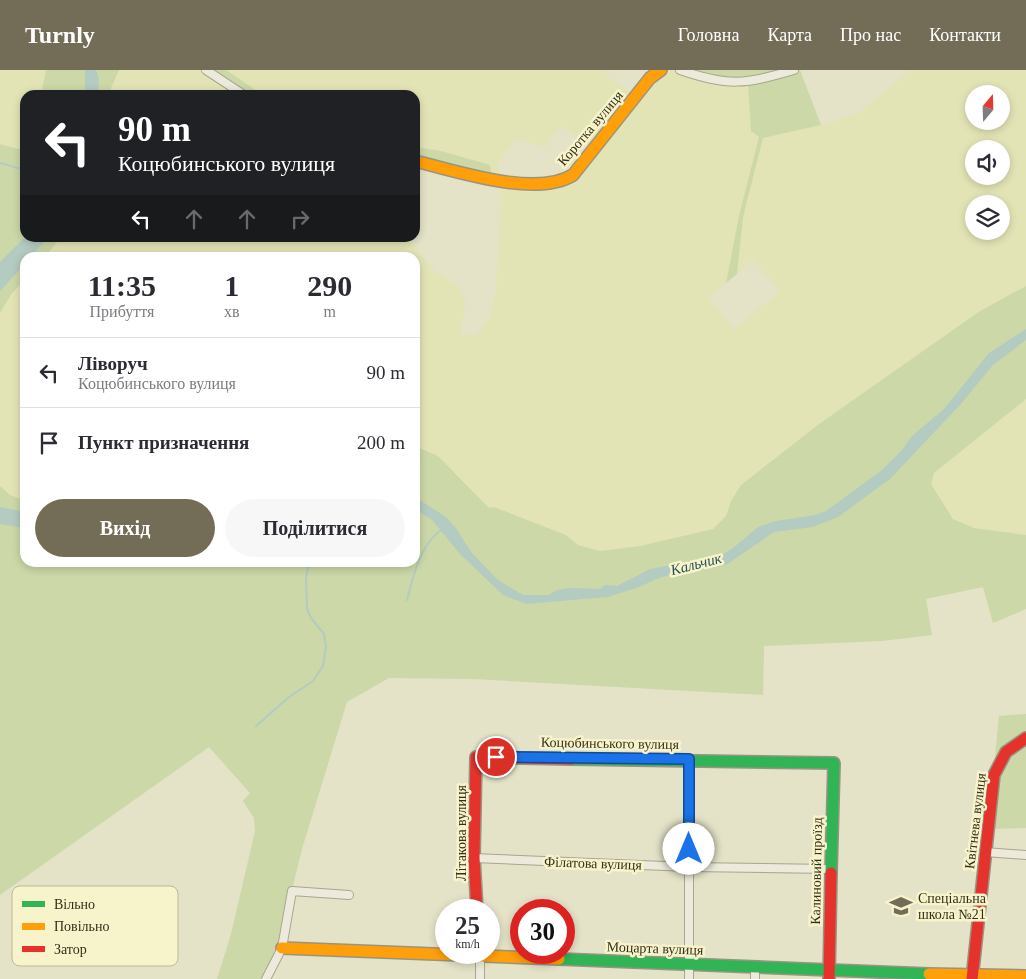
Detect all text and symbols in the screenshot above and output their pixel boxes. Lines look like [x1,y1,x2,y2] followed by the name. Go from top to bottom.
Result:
[25,22,95,48] text: Turnly
[678,25,739,45] text: Головна
[767,25,812,45] text: Карта
[840,25,901,45] text: Про нас
[929,25,1001,45] text: Контакти
[965,85,1010,130] north arrow
[965,85,1010,240] map controls
[555,88,626,169] street label: Коротка вулиця
[35,110,100,175] icon: left
[118,110,191,149] text: 90 m
[965,140,1010,185] button: sound
[118,151,335,176] text: Коцюбинського вулиця
[965,195,1010,240] button: layers
[127,205,155,233] icon: left
[180,205,208,233] icon: ahead
[233,205,261,233] icon: ahead
[286,205,314,233] icon: right
[88,269,156,302] text: 11:35
[224,269,239,302] text: 1
[307,269,352,302] text: 290
[90,303,154,320] text: Прибуття
[224,303,239,320] text: хв
[323,303,336,320] text: m
[78,353,148,374] text: Ліворуч
[35,359,63,387] icon: left
[366,362,405,383] text: 90 m
[78,375,236,392] text: Коцюбинського вулиця
[35,429,63,457] icon: arrive
[78,432,249,453] text: Пункт призначення
[357,432,405,453] text: 200 m
[35,499,215,557] button: Вихід
[225,499,405,557] button: Поділитися
[668,550,724,578] water label: Кальчик
[541,735,680,752] street label: Коцюбинського вулиця
[475,736,517,778] pin
[482,743,510,771] icon: arrive
[962,772,989,870] street label: Квітнева вулиця
[454,784,469,881] street label: Літакова вулиця
[808,817,825,925] street label: Калиновий проїзд
[662,822,714,874] position arrow
[544,854,643,873] street label: Філатова вулиця
[12,886,178,966] legend
[918,891,987,922] place label: Спеціальна школа №21
[888,893,914,919] school or university icon: Спеціальна школа №21
[54,897,95,912] text: Вільно
[510,899,575,964] speed limit sign: 30
[455,912,480,939] text: 25
[54,919,109,934] text: Повільно
[455,937,480,951] text: km/h
[606,939,704,958] street label: Моцарта вулиця
[54,942,87,957] text: Затор

